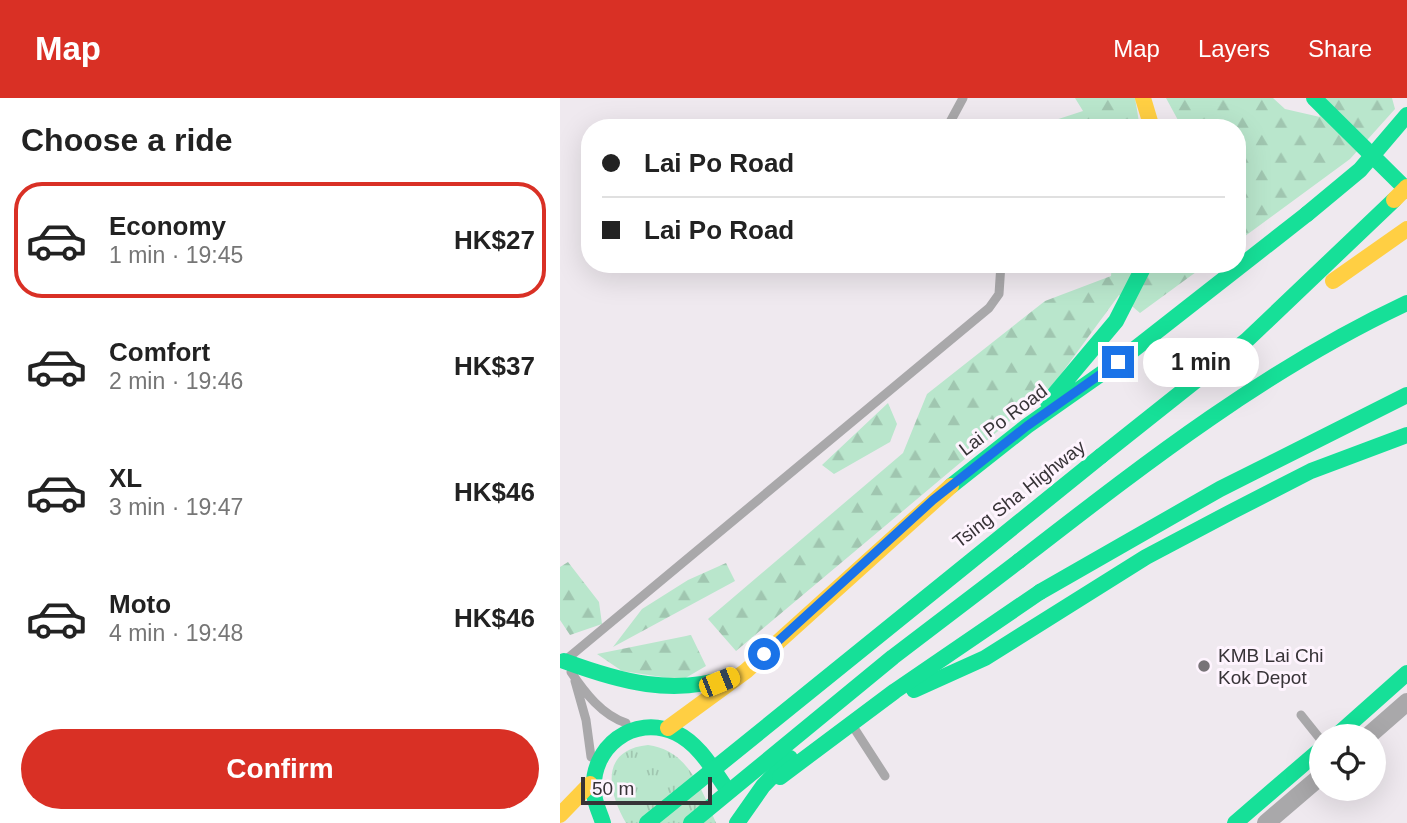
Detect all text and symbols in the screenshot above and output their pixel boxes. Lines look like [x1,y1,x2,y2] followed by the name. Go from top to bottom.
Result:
[35,30,101,67] text: Map
[1113,35,1160,62] text: Map
[1198,35,1270,62] text: Layers
[1308,35,1372,62] text: Share
[21,122,233,158] text: Choose a ride
[644,148,794,178] text: Lai Po Road
[25,209,88,272] icon: car
[109,211,226,241] text: Economy
[644,215,794,245] text: Lai Po Road
[454,225,535,255] text: HK$27
[109,242,243,268] text: 1 min · 19:45
[25,335,88,398] icon: car
[109,337,210,367] text: Comfort
[1142,338,1258,386] callout: 1 min
[1102,346,1134,378] route end
[1171,349,1231,375] text: 1 min
[454,351,535,381] text: HK$37
[109,368,243,394] text: 2 min · 19:46
[955,380,1051,460] street label: Lai Po Road
[949,436,1090,552] street label: Tsing Sha Highway
[25,461,88,524] icon: car
[109,463,142,493] text: XL
[454,477,535,507] text: HK$46
[109,494,243,520] text: 3 min · 19:47
[25,587,88,650] icon: car
[109,589,171,619] text: Moto
[454,603,535,633] text: HK$46
[109,620,243,646] text: 4 min · 19:48
[748,638,780,670] route start
[1218,645,1324,688] place label: KMB Lai Chi Kok Depot
[1196,658,1212,674] marker: KMB Lai Chi Kok Depot
[696,664,743,700] car
[1309,724,1386,801] map controls
[1309,724,1386,801] button: locate
[21,729,539,809] button: Confirm
[581,774,712,806] scale bar
[592,778,634,799] text: 50 m

